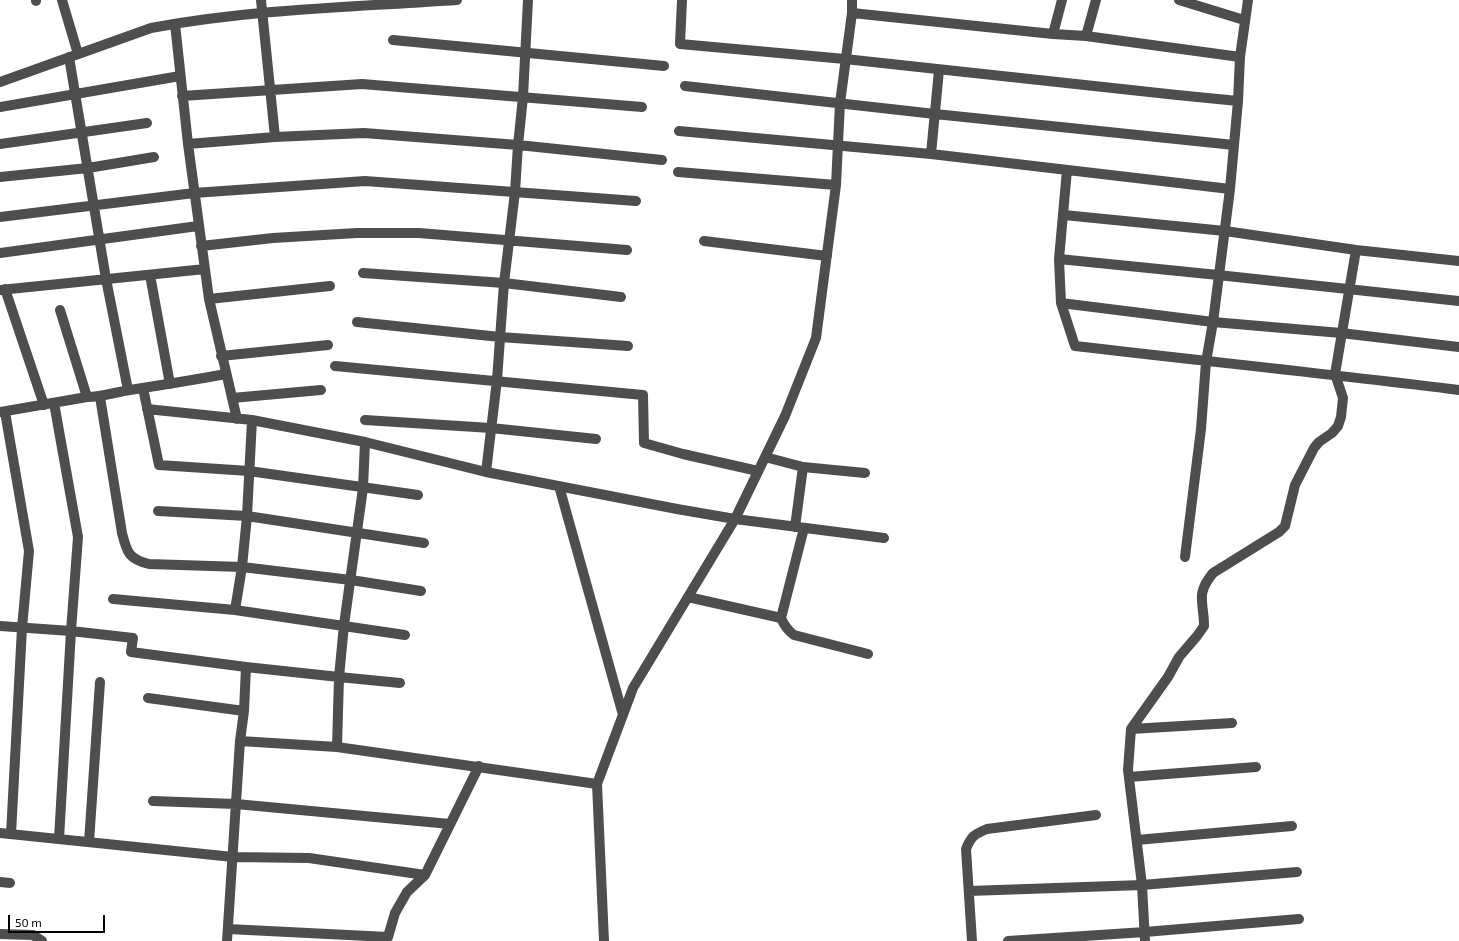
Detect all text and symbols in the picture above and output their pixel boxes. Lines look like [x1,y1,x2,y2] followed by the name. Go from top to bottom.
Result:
[10,907,107,933] scale bar
[15,915,42,929] text: 50 m

